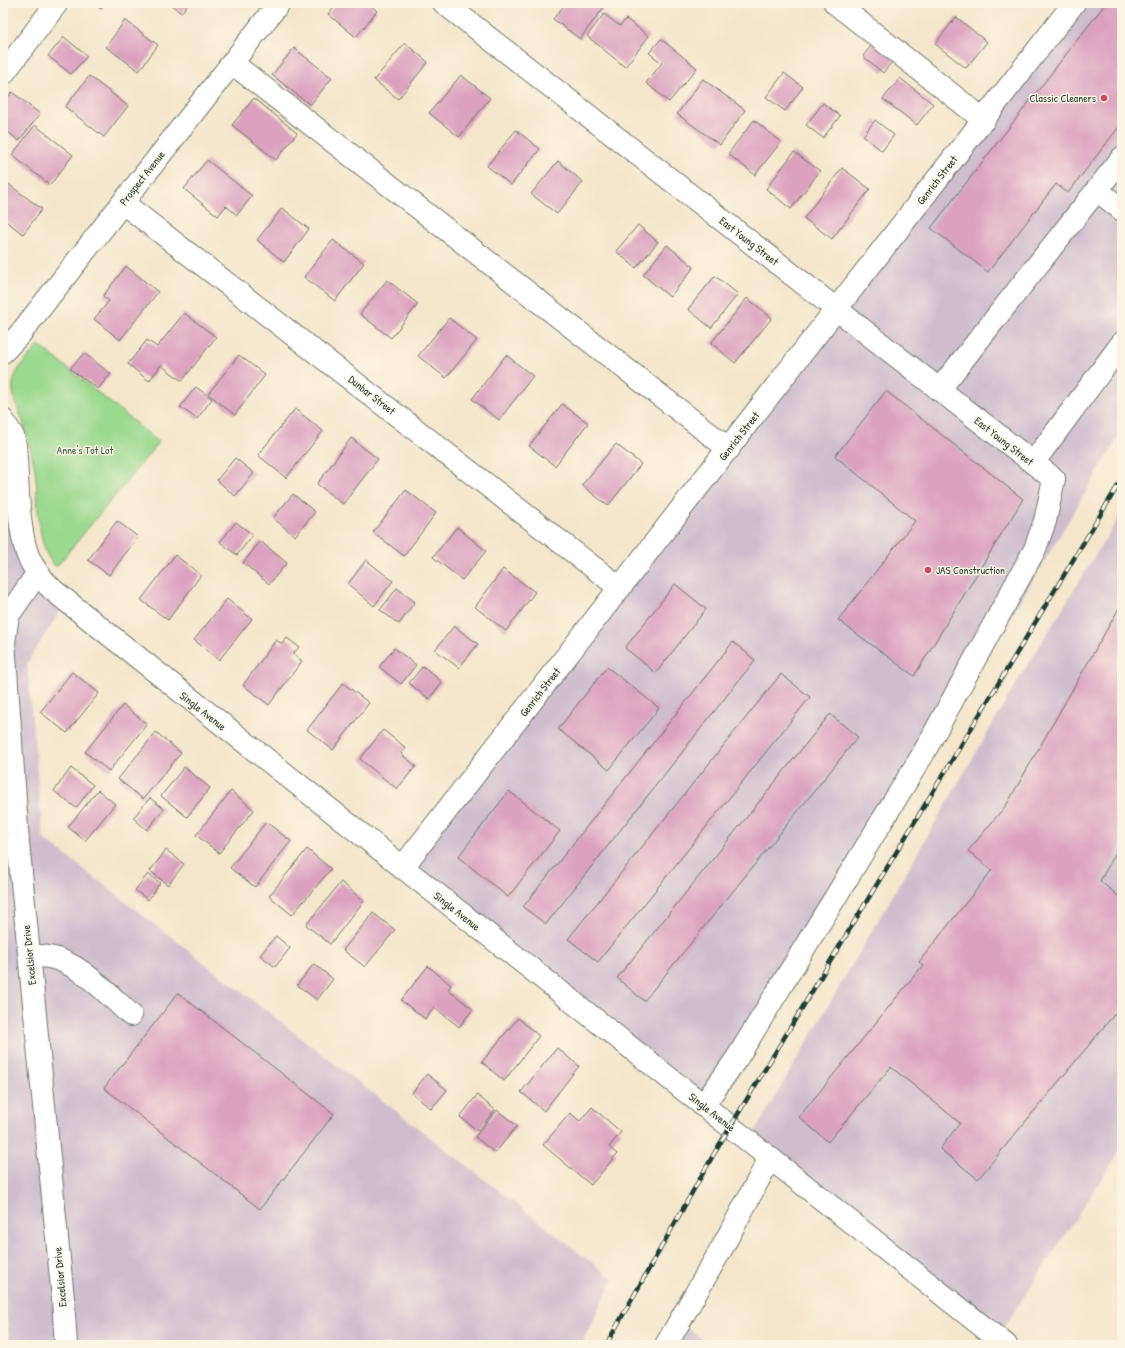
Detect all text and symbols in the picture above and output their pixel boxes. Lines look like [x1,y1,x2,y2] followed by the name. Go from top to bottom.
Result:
[1030,91,1096,105] place label: Classic Cleaners
[1099,93,1109,103] marker: Classic Cleaners
[116,147,168,208] street label: Prospect Avenue
[914,153,961,207] street label: Genrich Street
[717,213,782,269] street label: East Young Street
[346,372,398,418] street label: Dunbar Street
[716,409,763,463] street label: Genrich Street
[972,413,1037,469] street label: East Young Street
[57,443,113,457] park label: Anne's Tot Lot
[936,563,1005,577] place label: JAS Construction
[923,565,933,575] marker: JAS Construction
[517,665,564,719] street label: Genrich Street
[177,689,230,734] street label: Single Avenue
[431,889,484,934] street label: Single Avenue
[19,924,39,986] street label: Excelsior Drive
[686,1090,739,1135] street label: Single Avenue
[50,1246,70,1307] street label: Excelsior Drive

